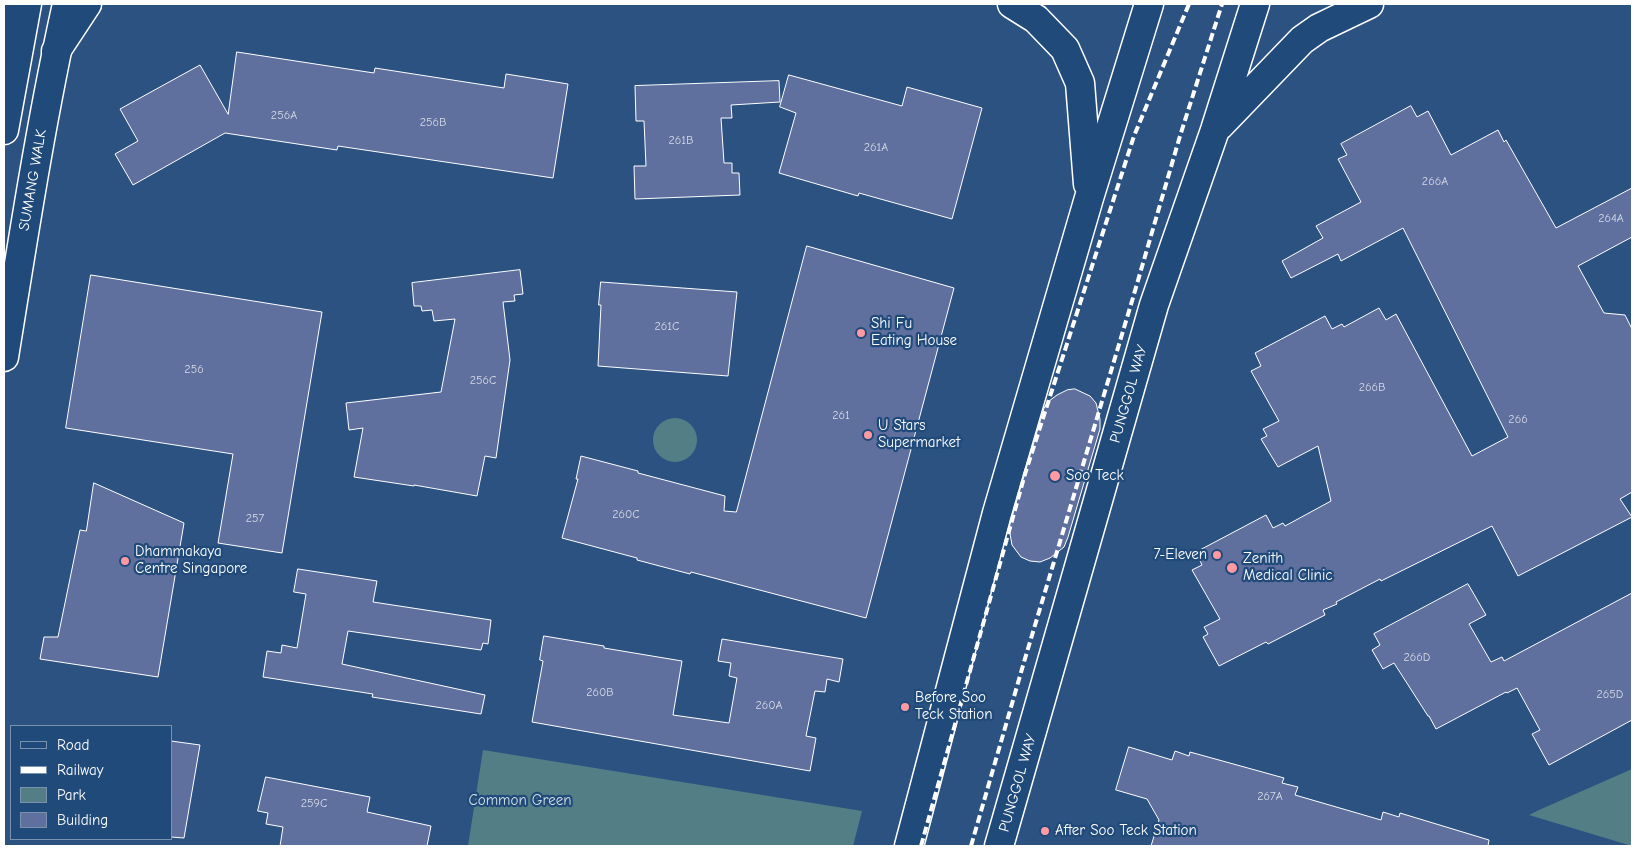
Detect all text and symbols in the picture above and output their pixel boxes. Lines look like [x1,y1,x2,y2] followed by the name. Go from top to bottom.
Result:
[271,109,297,123] house number: 256A
[420,116,446,130] house number: 256B
[15,128,51,232] street label: SUMANG WALK
[669,134,693,148] house number: 261B
[864,141,888,155] house number: 261A
[1422,175,1448,189] house number: 266A
[1598,212,1624,226] house number: 264A
[871,315,957,350] place label: Shi Fu Eating House
[655,320,679,334] house number: 261C
[855,327,867,339] marker: Shi Fu Eating House
[1106,343,1152,445] street label: PUNGGOL WAY
[184,363,204,377] house number: 256
[470,374,496,388] house number: 256C
[1359,381,1385,395] house number: 266B
[832,409,850,423] house number: 261
[1508,413,1528,427] house number: 266
[878,417,960,452] place label: U Stars Supermarket
[862,429,874,441] marker: U Stars Supermarket
[1066,467,1124,485] place label: Soo Teck
[1048,469,1062,483] marker: Soo Teck
[612,508,640,522] house number: 260C
[246,512,264,526] house number: 257
[135,543,247,578] place label: Dhammakaya Centre Singapore
[1153,546,1207,564] place label: 7-Eleven
[1211,549,1223,561] marker: 7-Eleven
[1243,550,1333,585] place label: Zenith Medical Clinic
[119,555,131,567] marker: Dhammakaya Centre Singapore
[1225,561,1239,575] marker: Zenith Medical Clinic
[1404,651,1430,665] house number: 266D
[586,686,614,700] house number: 260B
[1597,688,1623,702] house number: 265D
[915,689,992,724] place label: Before Soo Teck Station
[755,699,783,713] house number: 260A
[899,701,911,713] marker: Before Soo Teck Station
[10,725,172,840] legend
[995,732,1041,834] street label: PUNGGOL WAY
[57,736,89,754] text: Road
[57,761,103,779] text: Railway
[57,786,86,804] text: Park
[1257,790,1283,804] house number: 267A
[469,792,571,810] park label: Common Green
[301,797,327,811] house number: 259C
[57,811,108,829] text: Building
[1055,822,1197,840] place label: After Soo Teck Station
[1039,825,1051,837] marker: After Soo Teck Station

